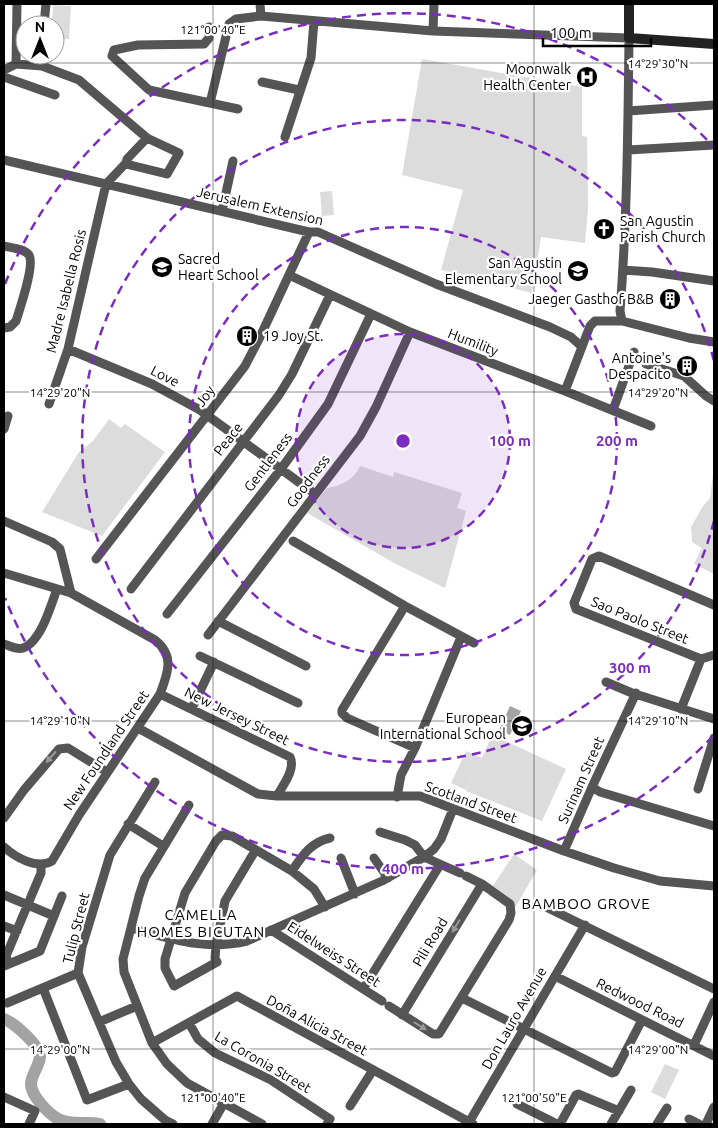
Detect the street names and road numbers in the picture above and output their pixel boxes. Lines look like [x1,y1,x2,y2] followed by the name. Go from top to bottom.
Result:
[195,184,325,228] street label: Jerusalem Extension
[43,228,89,354] street label: Madre Isabella Rosis
[446,325,501,359] street label: Humility
[148,362,182,390] street label: Love
[192,382,218,410] street label: Joy
[210,419,246,459] street label: Peace
[241,429,295,495] street label: Gentleness
[283,452,333,510] street label: Goodness
[589,593,692,647] street label: Sao Paolo Street
[182,684,292,749] street label: New Jersey Street
[60,687,152,813] street label: New Foundland Street
[555,734,608,826] street label: Surinam Street
[423,778,520,826] street label: Scotland Street
[59,890,93,965] street label: Tulip Street
[409,915,451,969] street label: Pili Road
[285,918,384,990] street label: Eidelweiss Street
[478,964,550,1072] street label: Don Lauro Avenue
[594,975,686,1031] street label: Redwood Road
[264,992,371,1059] street label: Doña Alicia Street
[212,1028,314,1096] street label: La Coronia Street

